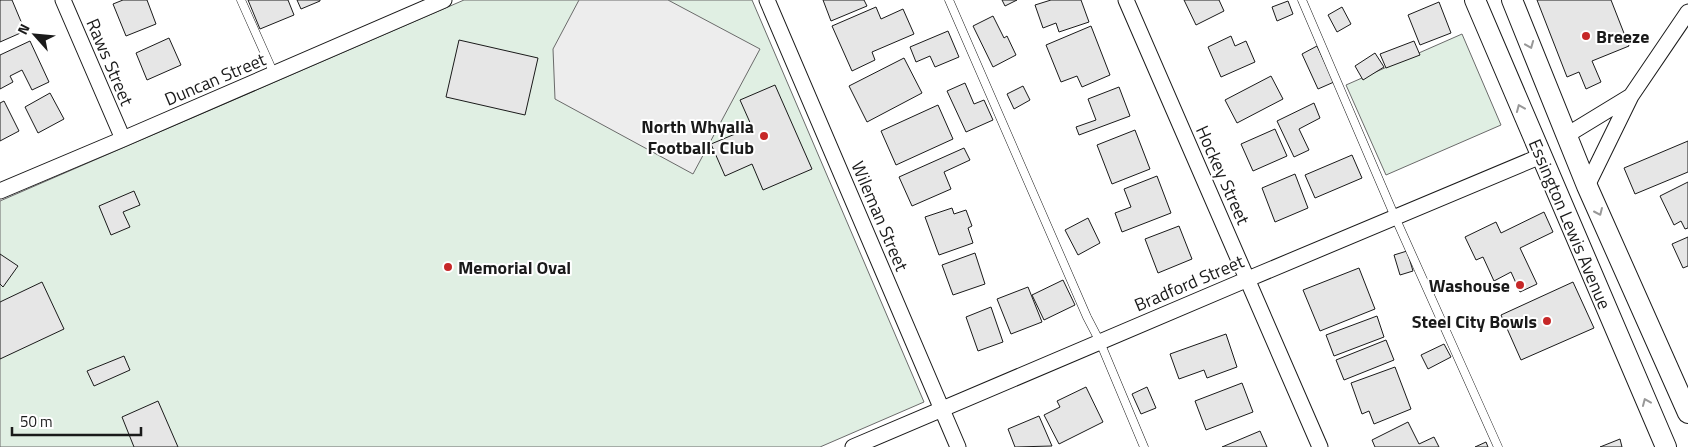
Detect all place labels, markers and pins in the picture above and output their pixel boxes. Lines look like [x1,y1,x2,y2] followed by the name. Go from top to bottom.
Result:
[1596,23,1649,50] place label: Breeze
[1580,30,1592,42] marker: Breeze
[641,113,754,161] place label: North Whyalla Football. Club
[758,130,770,142] marker: North Whyalla Football. Club
[458,254,571,281] place label: Memorial Oval
[442,261,454,273] marker: Memorial Oval
[1429,272,1510,299] place label: Washouse
[1514,279,1526,291] marker: Washouse
[1412,308,1537,335] place label: Steel City Bowls
[1541,315,1553,327] marker: Steel City Bowls

